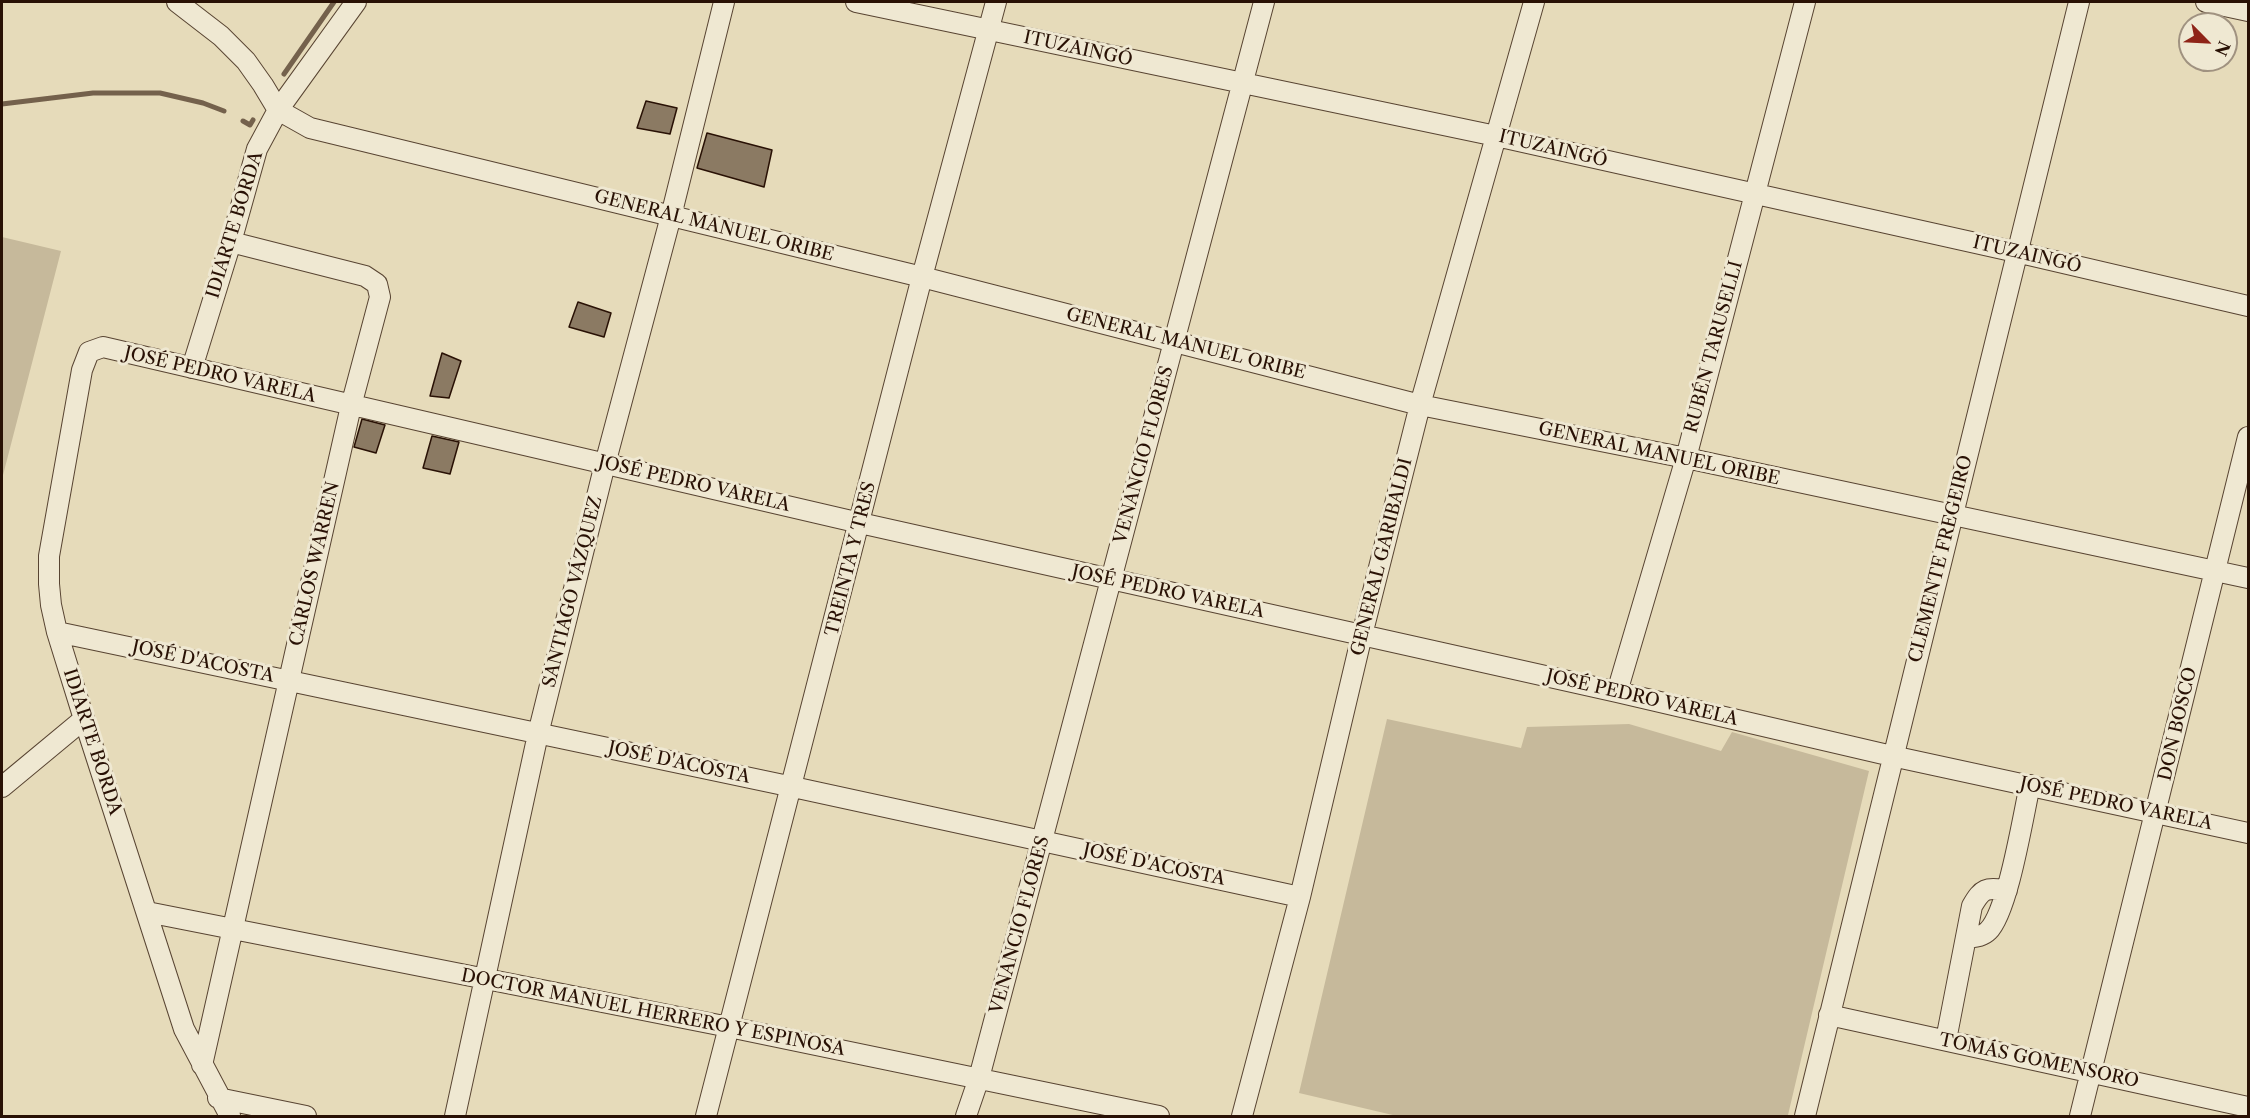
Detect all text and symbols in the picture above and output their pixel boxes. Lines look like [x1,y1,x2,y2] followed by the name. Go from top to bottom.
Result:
[2178,12,2238,72] north arrow
[1022,27,1134,71] street label: ITUZAINGÓ
[2211,38,2235,59] text: N
[1497,126,1609,172] street label: ITUZAINGÓ
[202,149,268,301] street label: IDIARTE BORDA
[592,186,836,266] street label: GENERAL MANUEL ORIBE
[1971,232,2083,278] street label: ITUZAINGÓ
[1681,259,1747,435] street label: RUBÉN TARUSELLI
[1064,304,1308,384] street label: GENERAL MANUEL ORIBE
[122,342,318,408] street label: JOSÉ PEDRO VARELA
[1110,364,1178,546] street label: VENANCIO FLORES
[1536,418,1782,490] street label: GENERAL MANUEL ORIBE
[596,451,792,517] street label: JOSÉ PEDRO VARELA
[1905,453,1977,665] street label: CLEMENTE FREGEIRO
[1347,456,1417,658] street label: GENERAL GARIBALDI
[286,480,344,648] street label: CARLOS WARREN
[821,480,881,638] street label: TREINTA Y TRES
[539,494,607,690] street label: SANTIAGO VÁZQUEZ
[1070,561,1266,623] street label: JOSÉ PEDRO VARELA
[130,636,276,688] street label: JOSÉ D'ACOSTA
[1544,665,1740,731] street label: JOSÉ PEDRO VARELA
[2154,665,2202,783] street label: DON BOSCO
[58,666,126,818] street label: IDIARTE BORDA
[606,737,752,789] street label: JOSÉ D'ACOSTA
[2018,773,2214,835] street label: JOSÉ PEDRO VARELA
[986,834,1054,1016] street label: VENANCIO FLORES
[1081,839,1227,891] street label: JOSÉ D'ACOSTA
[459,965,847,1061] street label: DOCTOR MANUEL HERRERO Y ESPINOSA
[1937,1029,2141,1093] street label: TOMÁS GOMENSORO

